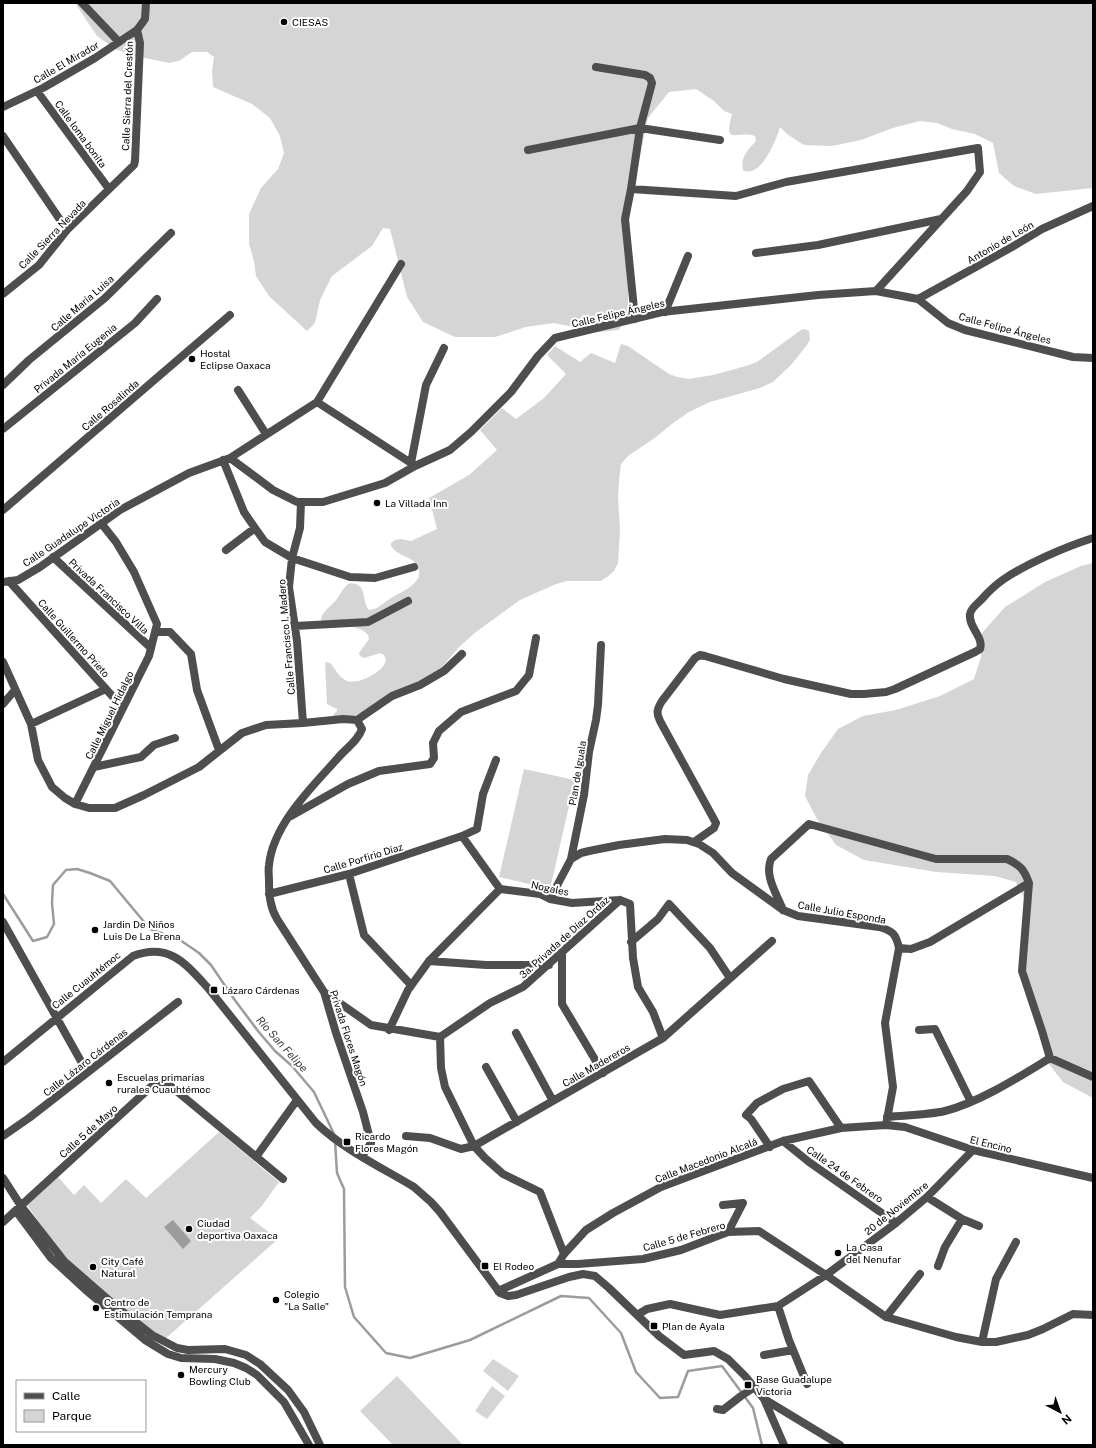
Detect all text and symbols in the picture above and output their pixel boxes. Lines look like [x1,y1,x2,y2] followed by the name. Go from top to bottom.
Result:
[292,16,328,28] place label: CIESAS
[279,17,289,27] marker: CIESAS
[31,38,101,86] street label: Calle El Mirador
[119,41,135,151] street label: Calle Sierra del Crestón
[53,98,109,170] street label: Calle loma bonita
[16,197,88,271] street label: Calle Sierra Nevada
[965,218,1036,266] street label: Antonio de León
[48,272,116,334] street label: Calle María Luisa
[570,296,666,330] street label: Calle Felipe Ángeles
[958,310,1052,346] street label: Calle Felipe Ángeles
[31,321,119,395] street label: Privada María Eugenia
[200,347,271,371] place label: Hostal Eclipse Oaxaca
[187,354,197,364] marker: Hostal Eclipse Oaxaca
[79,377,141,433] street label: Calle Rosalinda
[20,495,122,569] street label: Calle Guadalupe Victoria
[385,497,448,509] place label: La Villada Inn
[372,498,382,508] marker: La Villada Inn
[67,556,151,636] street label: Privada Francisco Villa
[275,578,297,695] street label: Calle Francisco I. Madero
[36,596,113,680] street label: Calle Guillermo Prieto
[82,669,136,761] street label: Calle Miguel Hidalgo
[566,740,588,806] street label: Plan de Iguala
[322,840,404,876] street label: Calle Porfirio Díaz
[530,878,570,898] street label: Nogales
[517,893,612,981] street label: 3a. Privada de Díaz Ordaz
[797,898,887,926] street label: Calle Julio Esponda
[103,918,181,942] place label: Jardin De Niños Luis De La Brena
[90,925,100,935] marker: Jardin De Niños Luis De La Brena
[49,949,123,1011] street label: Calle Cuauhtémoc
[222,984,299,996] place label: Lázaro Cárdenas
[209,985,219,995] marker: Lázaro Cárdenas
[328,988,370,1088] street label: Privada Flores Magón
[254,1014,310,1074] water label: Río San Felipe
[41,1025,129,1099] street label: Calle Lázaro Cárdenas
[560,1041,632,1089] street label: Calle Madereros
[117,1071,211,1095] place label: Escuelas primarias rurales Cuauhtémoc
[104,1078,114,1088] marker: Escuelas primarias rurales Cuauhtémoc
[57,1102,120,1160] street label: Calle 5 de Mayo
[355,1130,418,1154] place label: Ricardo Flores Magón
[969,1133,1014,1155] street label: El Encino
[653,1135,759,1185] street label: Calle Macedonio Alcalá
[342,1137,352,1147] marker: Ricardo Flores Magón
[804,1143,886,1205] street label: Calle 24 de Febrero
[862,1178,931,1237] street label: 20 de Noviembre
[197,1217,278,1241] place label: Ciudad deportiva Oaxaca
[641,1218,727,1254] street label: Calle 5 de Febrero
[184,1224,194,1234] marker: Ciudad deportiva Oaxaca
[846,1241,901,1265] place label: La Casa del Nenufar
[833,1248,843,1258] marker: La Casa del Nenufar
[101,1255,144,1279] place label: City Café Natural
[493,1260,534,1272] place label: El Rodeo
[480,1261,490,1271] marker: El Rodeo
[88,1262,98,1272] marker: City Café Natural
[284,1288,329,1312] place label: Colegio "La Salle"
[271,1295,281,1305] marker: Colegio "La Salle"
[104,1296,212,1320] place label: Centro de Estimulación Temprana
[91,1303,101,1313] marker: Centro de Estimulación Temprana
[662,1320,725,1332] place label: Plan de Ayala
[649,1321,659,1331] marker: Plan de Ayala
[189,1363,251,1387] place label: Mercury Bowling Club
[176,1370,186,1380] marker: Mercury Bowling Club
[756,1373,832,1397] place label: Base Guadalupe Victoria
[16,1380,146,1432] legend
[743,1380,753,1390] marker: Base Guadalupe Victoria
[52,1389,81,1403] text: Calle
[1040,1392,1080,1432] north arrow
[52,1409,92,1423] text: Parque
[1059,1412,1074,1427] text: N

